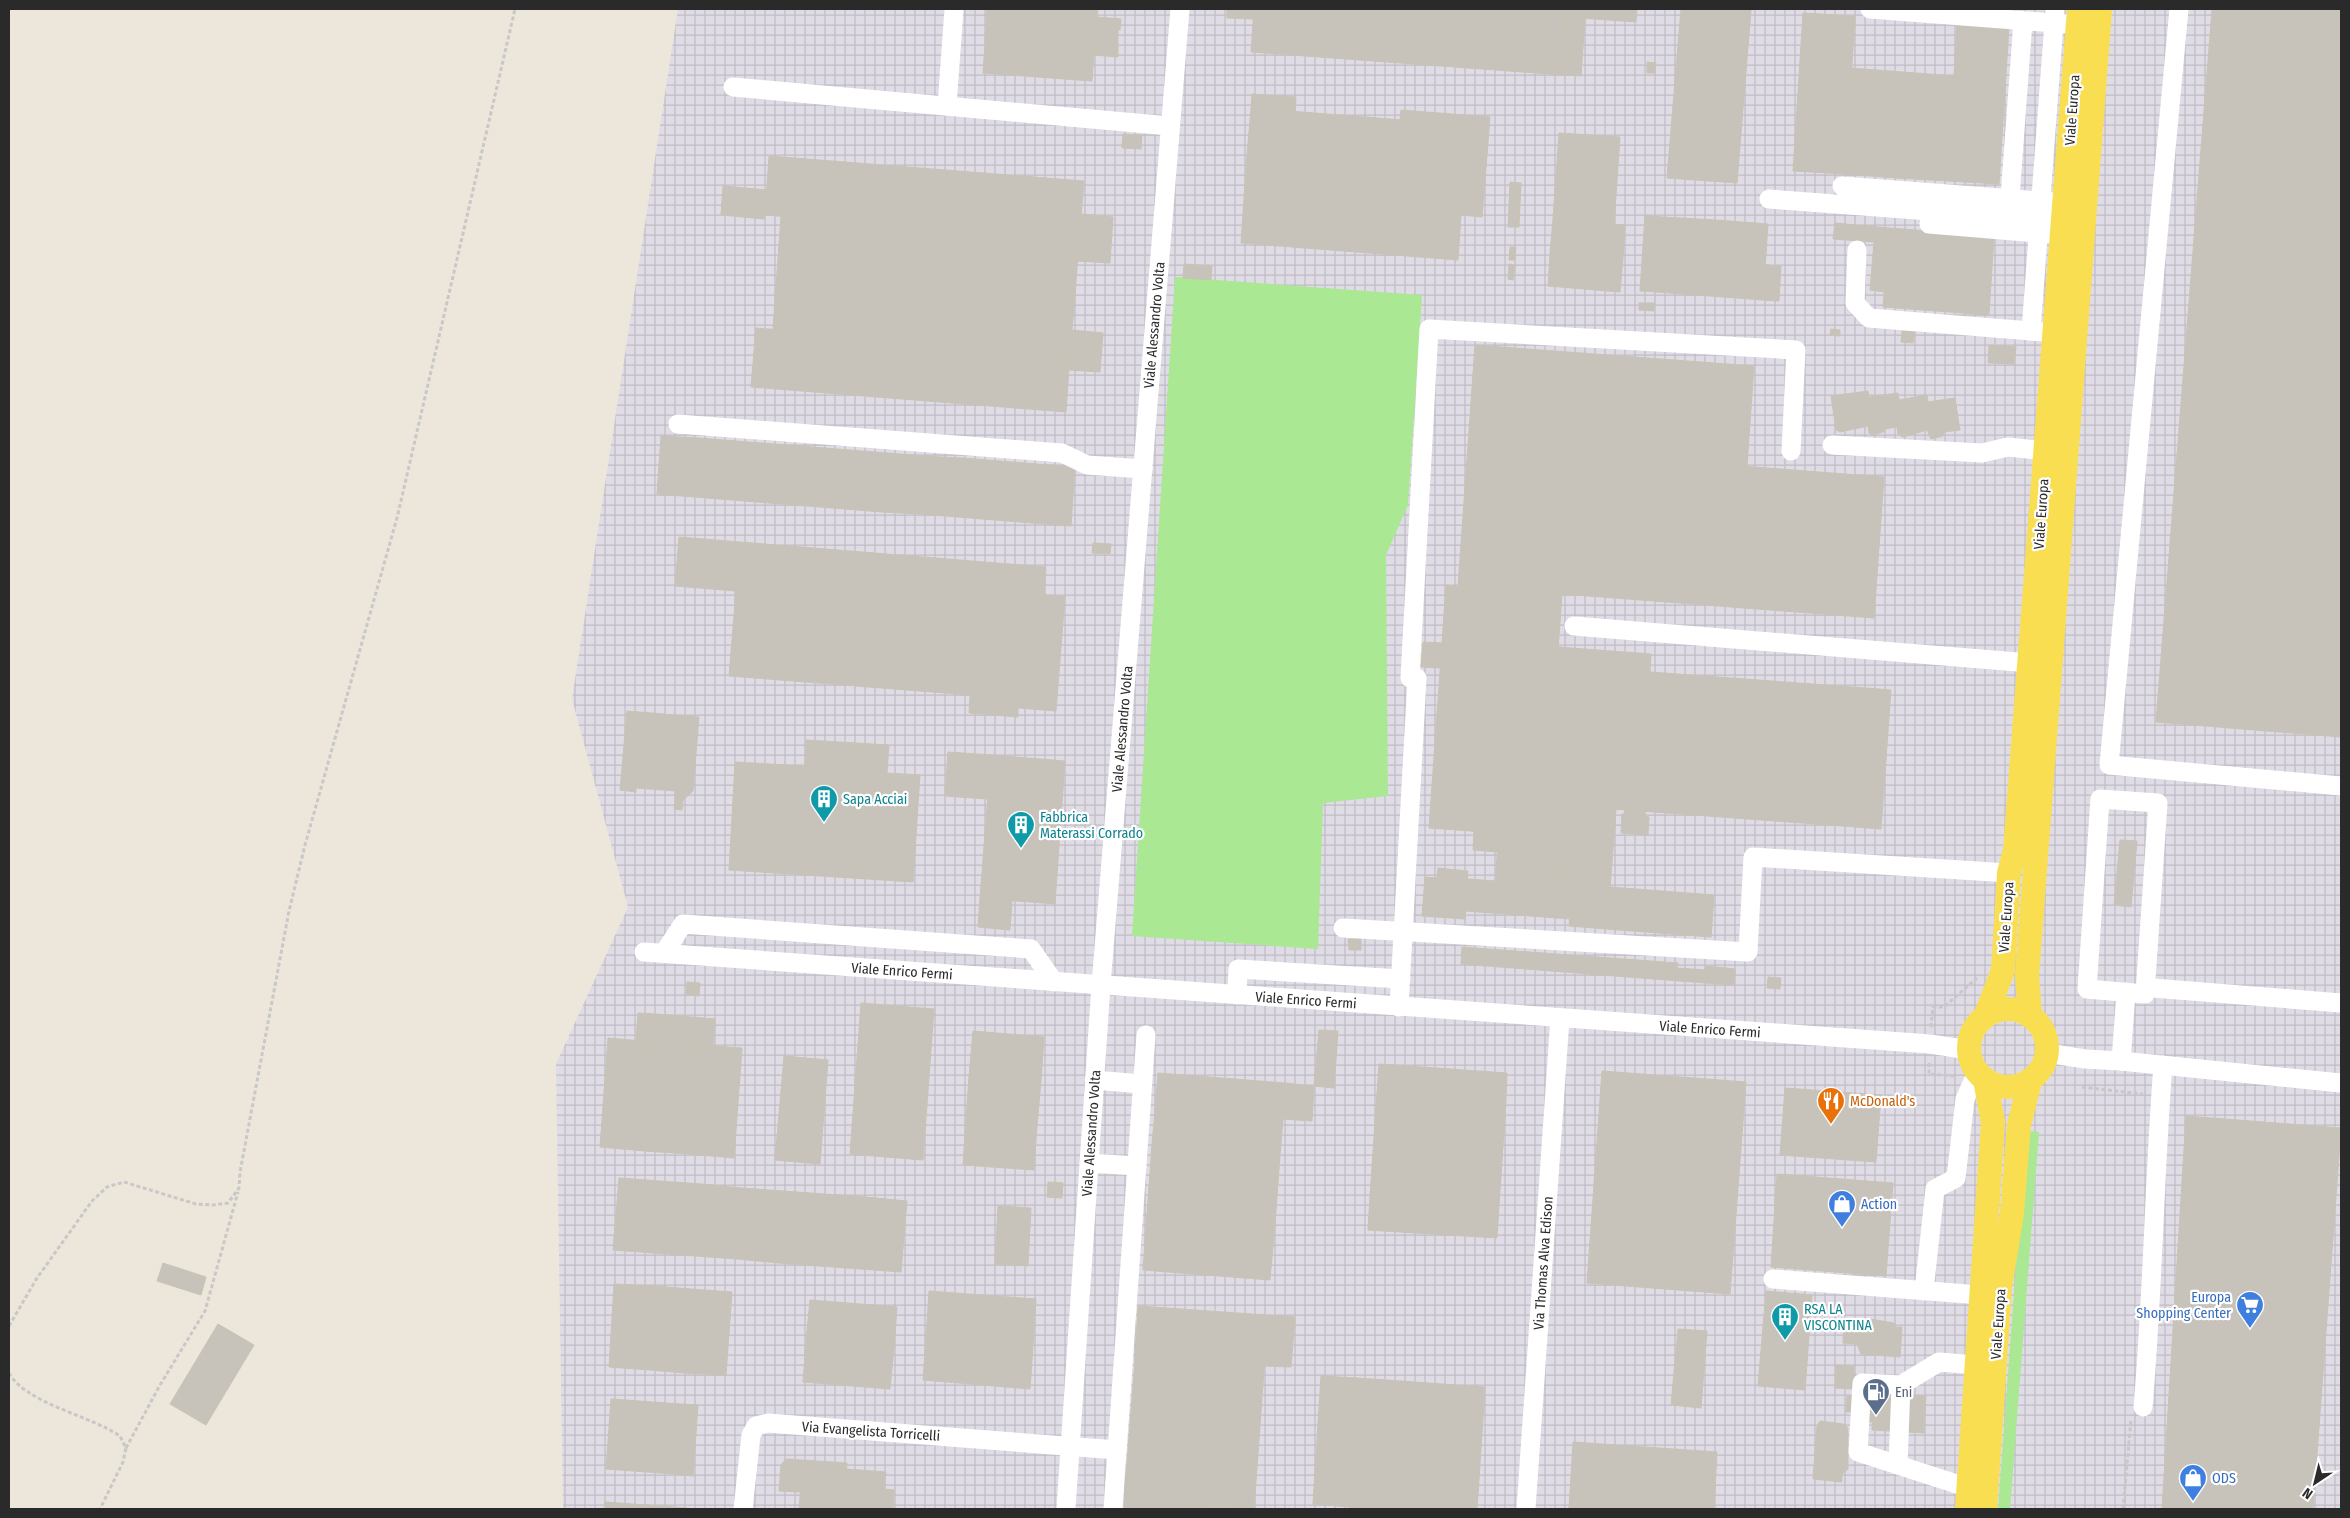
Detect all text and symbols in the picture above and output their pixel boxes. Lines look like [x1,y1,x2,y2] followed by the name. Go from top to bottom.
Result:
[2062,74,2083,146] street label: Viale Europa
[1141,261,1169,389] street label: Viale Alessandro Volta
[2031,478,2052,550] street label: Viale Europa
[1109,665,1137,793] street label: Viale Alessandro Volta
[809,784,839,823] building icon: Sapa Acciai
[843,791,907,808] place label: Sapa Acciai
[1040,809,1143,842] place label: Fabbrica Materassi Corrado
[1006,810,1036,849] building icon: Fabbrica Materassi Corrado
[1996,881,2017,953] street label: Viale Europa
[851,959,953,984] street label: Viale Enrico Fermi
[1255,988,1357,1013] street label: Viale Enrico Fermi
[1659,1017,1761,1042] street label: Viale Enrico Fermi
[1079,1069,1104,1197] street label: Viale Alessandro Volta
[1816,1086,1846,1125] restaurant icon: McDonald's
[1850,1093,1915,1110] place label: McDonald's
[1827,1189,1857,1228] shop icon: Action
[1530,1196,1557,1330] street label: Via Thomas Alva Edison
[1861,1196,1897,1213] place label: Action
[1988,1288,2009,1360] street label: Viale Europa
[2136,1289,2231,1322] place label: Europa Shopping Center
[2235,1290,2265,1329] supermarket icon: Europa Shopping Center
[1804,1301,1873,1334] place label: RSA LA VISCONTINA
[1770,1302,1800,1341] building icon: RSA LA VISCONTINA
[1861,1377,1891,1416] fuel station icon: Eni
[1895,1384,1912,1401] place label: Eni
[801,1418,941,1445] street label: Via Evangelista Torricelli
[2290,1458,2340,1508] north arrow
[2178,1463,2208,1502] shop icon: ODS
[2212,1470,2236,1487] place label: ODS
[2300,1484,2316,1503] text: N

